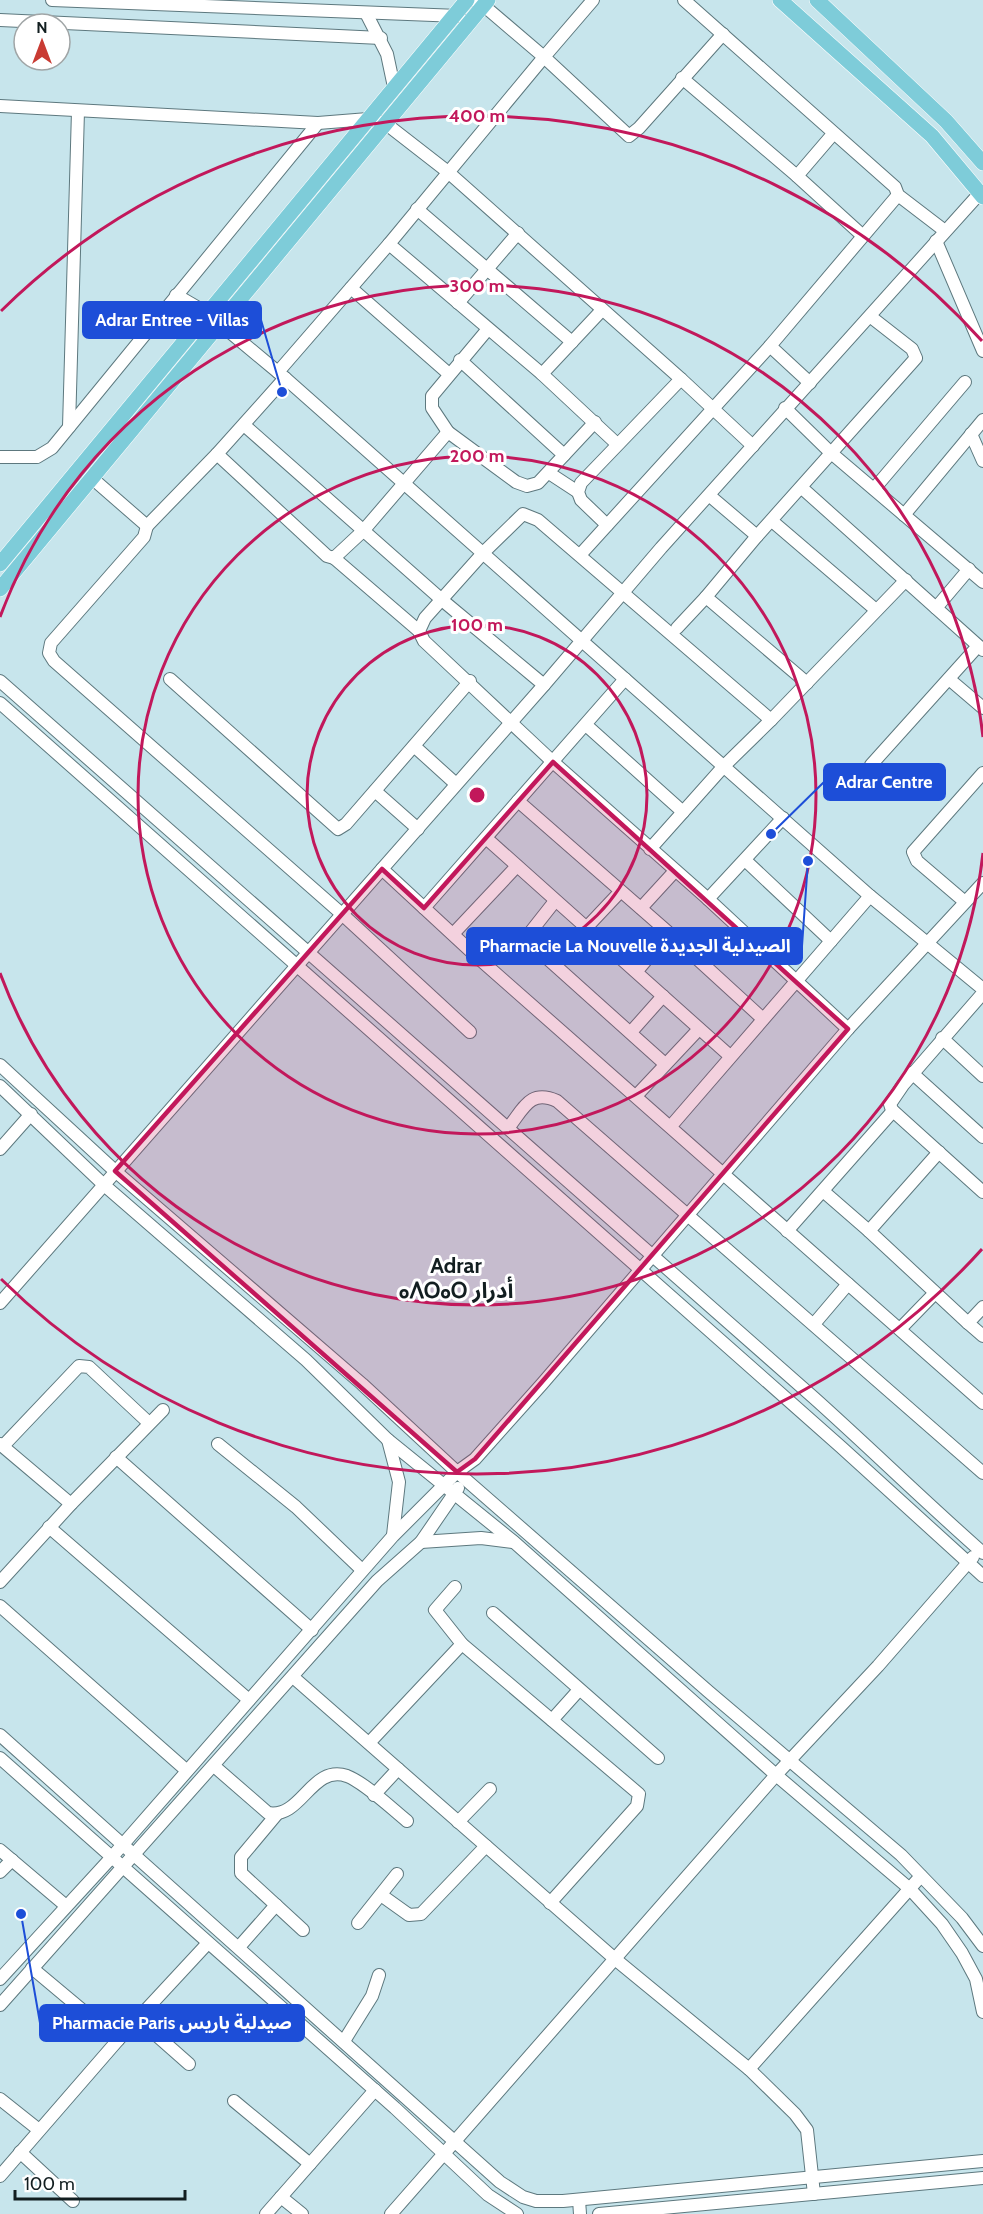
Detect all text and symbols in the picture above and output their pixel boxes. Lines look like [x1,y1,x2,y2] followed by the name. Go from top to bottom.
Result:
[12,12,72,72] north arrow
[36,18,48,37] text: N
[449,105,505,127] text: 400 m
[450,275,504,297] text: 300 m
[83,302,261,338] callout: Adrar Entree - Villas
[95,309,249,331] text: Adrar Entree - Villas
[450,445,504,467] text: 200 m
[451,614,503,636] text: 100 m
[824,764,945,800] callout: Adrar Centre
[835,771,933,793] text: Adrar Centre
[467,785,487,805] centre of rings
[467,928,802,964] callout: Pharmacie La Nouvelle الصيدلية الجديدة
[479,935,791,957] text: Pharmacie La Nouvelle الصيدلية الجديدة
[399,1252,513,1304] district label: Adrar ⴰⴷⵔⴰⵔ أدرار
[40,2005,304,2041] callout: Pharmacie Paris صيدلية باريس
[52,2012,292,2034] text: Pharmacie Paris صيدلية باريس
[15,2163,184,2201] scale bar
[24,2173,75,2195] text: 100 m

